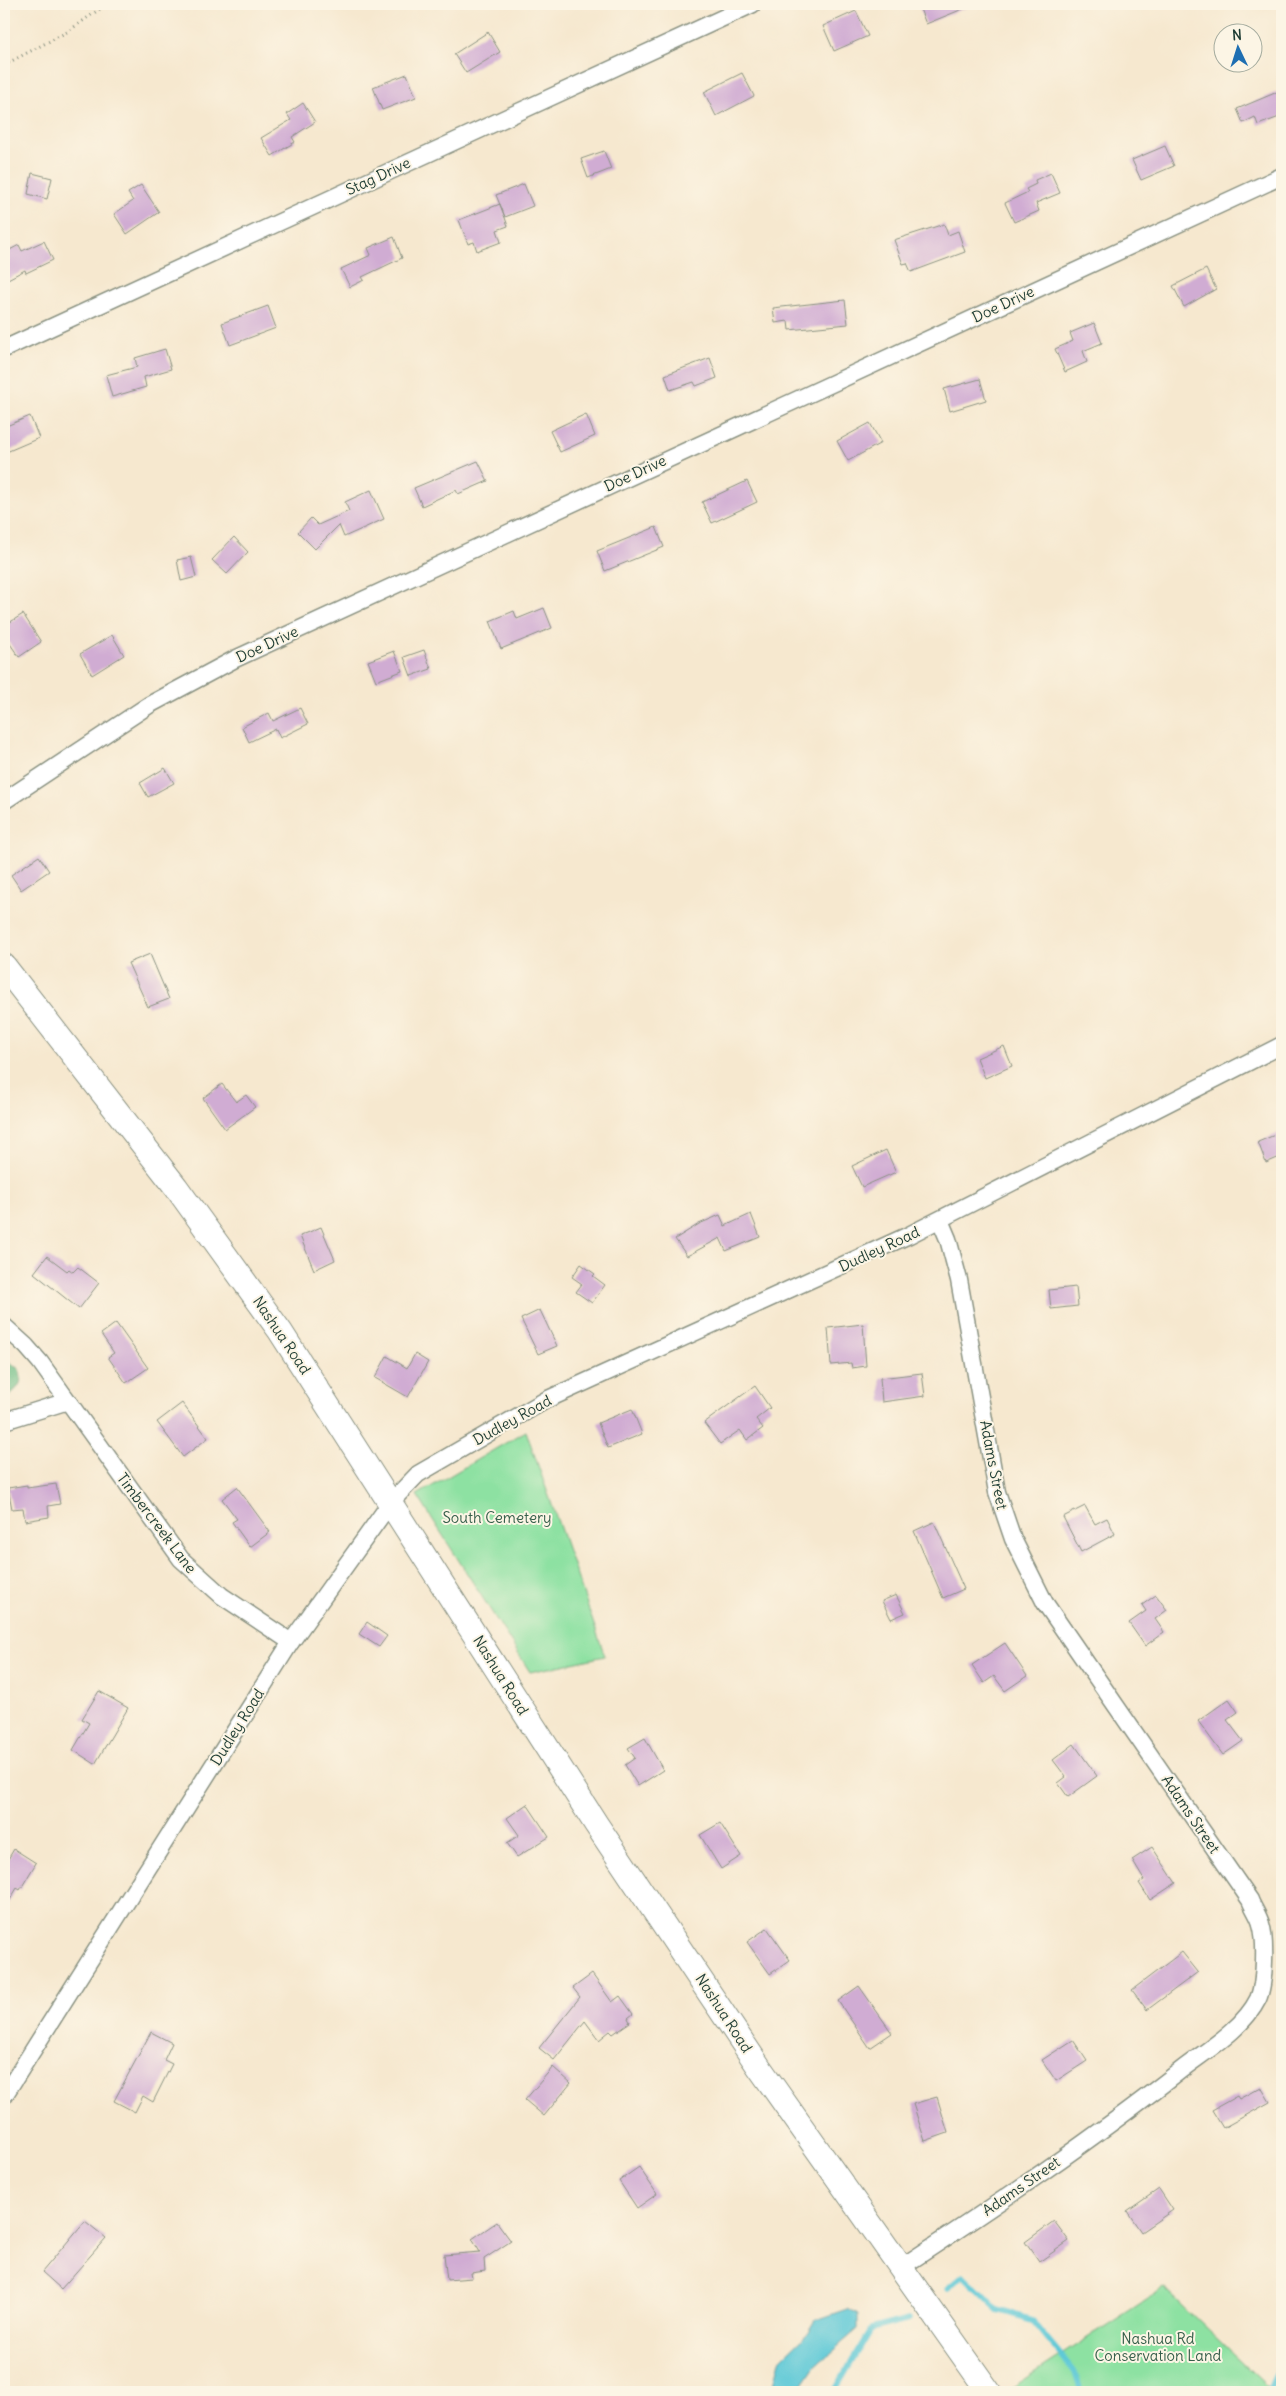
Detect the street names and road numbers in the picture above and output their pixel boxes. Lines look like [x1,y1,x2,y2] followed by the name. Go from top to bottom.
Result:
[343,153,413,199] street label: Stag Drive
[969,281,1037,327] street label: Doe Drive
[601,450,669,496] street label: Doe Drive
[233,621,301,667] street label: Doe Drive
[836,1222,923,1276] street label: Dudley Road
[249,1292,315,1378] street label: Nashua Road
[469,1391,555,1449] street label: Dudley Road
[976,1419,1012,1511] street label: Adams Street
[113,1469,201,1577] street label: Timbercreek Lane
[469,1632,533,1718] street label: Nashua Road
[206,1685,268,1769] street label: Dudley Road
[1158,1771,1224,1857] street label: Adams Street
[691,1970,757,2056] street label: Nashua Road
[978,2152,1064,2220] street label: Adams Street

